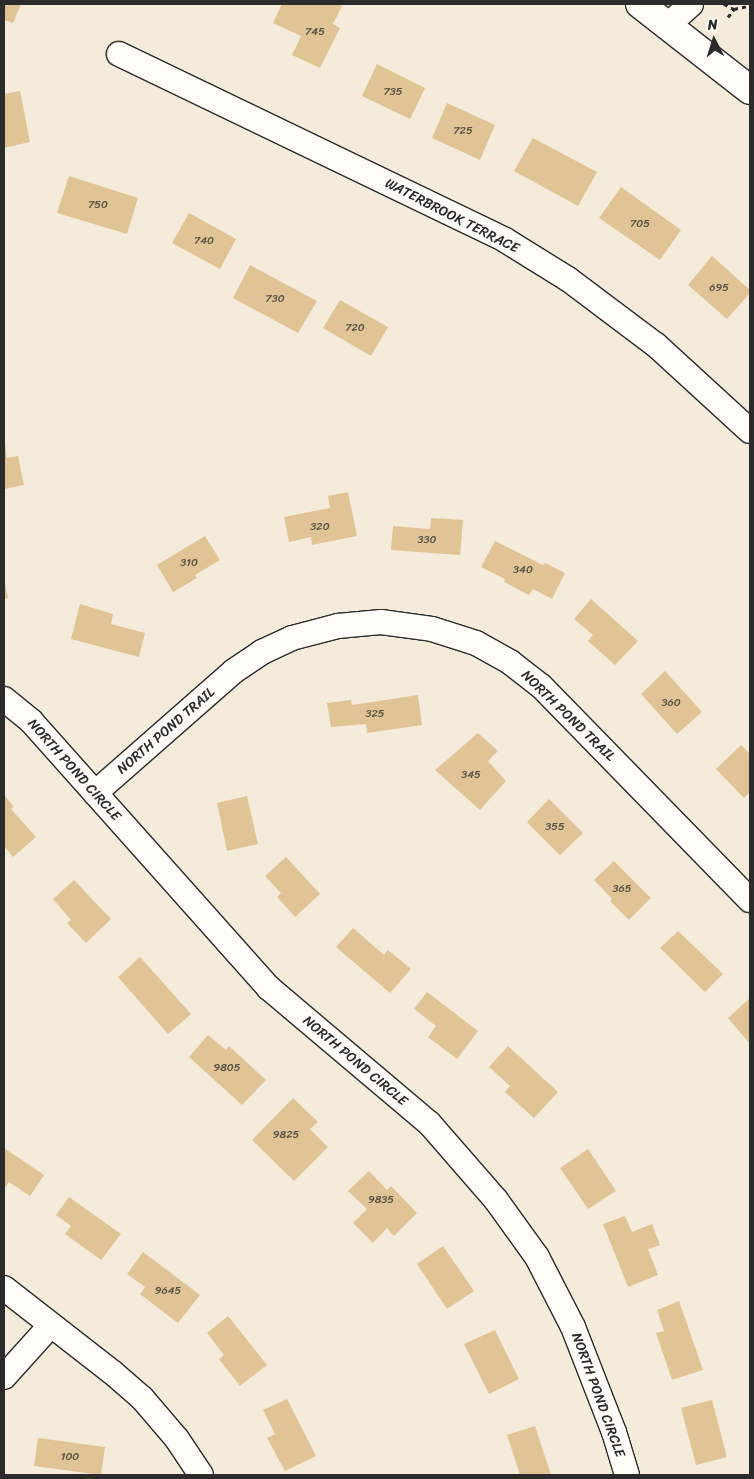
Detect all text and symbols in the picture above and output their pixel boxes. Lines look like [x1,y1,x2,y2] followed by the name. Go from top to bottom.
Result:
[707,12,719,37] text: N
[689,15,739,65] north arrow
[305,25,325,39] house number: 745
[383,85,403,99] house number: 735
[453,124,473,138] house number: 725
[382,175,522,257] street label: WATERBROOK TERRACE
[88,198,108,212] house number: 750
[630,217,650,231] house number: 705
[194,234,214,248] house number: 740
[709,281,729,295] house number: 695
[265,292,285,306] house number: 730
[345,321,365,335] house number: 720
[310,520,330,534] house number: 320
[417,533,437,547] house number: 330
[180,556,198,570] house number: 310
[513,563,533,577] house number: 340
[518,667,618,765] street label: NORTH POND TRAIL
[114,684,218,778] street label: NORTH POND TRAIL
[661,696,681,710] house number: 360
[365,707,385,721] house number: 325
[23,715,125,825] street label: NORTH POND CIRCLE
[461,768,481,782] house number: 345
[545,820,565,834] house number: 355
[612,882,632,896] house number: 365
[299,1012,411,1110] street label: NORTH POND CIRCLE
[213,1061,241,1075] house number: 9805
[273,1128,299,1142] house number: 9825
[368,1193,394,1207] house number: 9835
[155,1284,181,1298] house number: 9645
[567,1330,629,1460] street label: NORTH POND CIRCLE
[61,1450,79,1464] house number: 100

